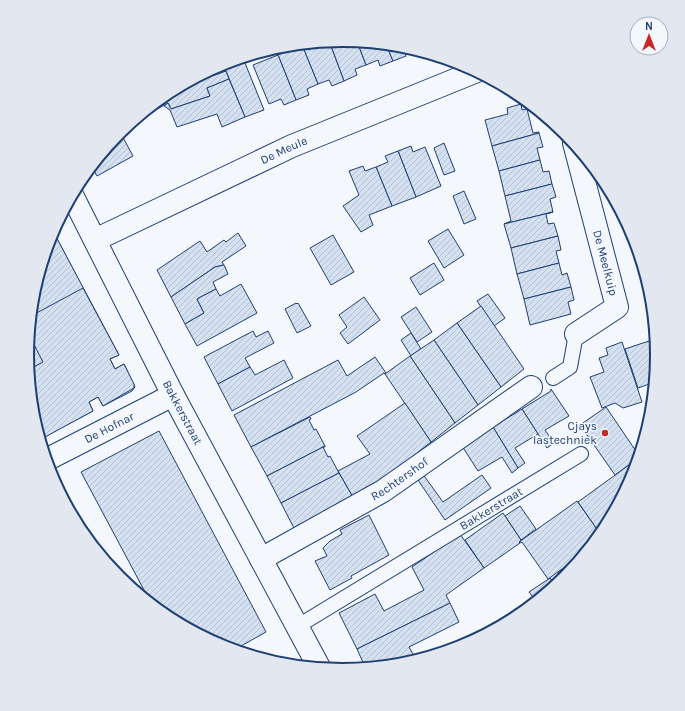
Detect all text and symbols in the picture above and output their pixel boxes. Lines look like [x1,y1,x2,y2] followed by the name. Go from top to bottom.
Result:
[629,16,669,56] north arrow
[645,20,653,33] text: N
[258,134,309,167] street label: De Meule
[590,229,621,297] street label: De Meelkuip
[160,378,206,448] street label: Bakkerstraat
[82,409,137,446] street label: De Hofnar
[533,419,597,447] place label: Cjays lastechniek
[600,428,610,438] marker: Cjays lastechniek
[368,454,431,503] street label: Rechtershof
[457,484,526,533] street label: Bakkerstraat

